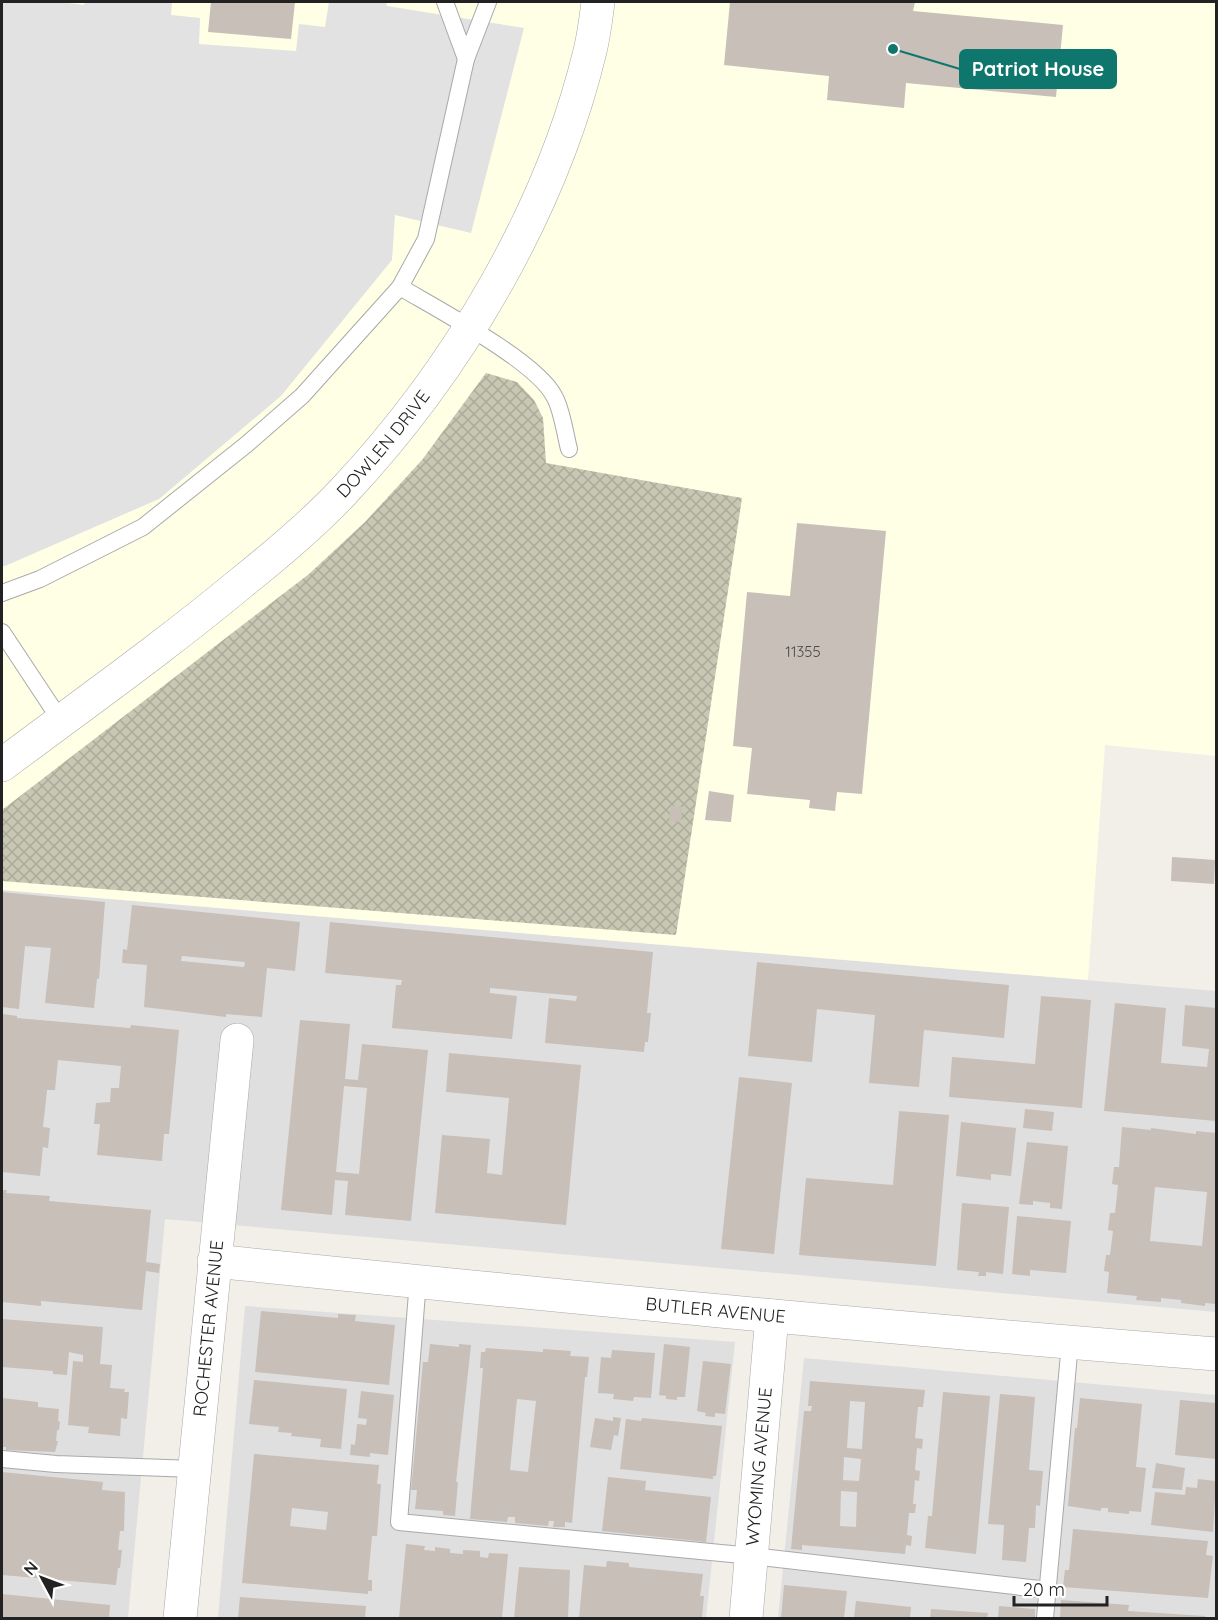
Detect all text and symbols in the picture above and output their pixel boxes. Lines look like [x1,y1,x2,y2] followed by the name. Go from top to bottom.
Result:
[960,50,1116,88] callout: Patriot House
[972,56,1104,81] text: Patriot House
[331,385,435,502] street label: DOWLEN DRIVE
[785,642,821,661] house number: 11355
[188,1239,228,1418] street label: ROCHESTER AVENUE
[645,1292,787,1328] street label: BUTLER AVENUE
[740,1386,777,1547] street label: WYOMING AVENUE
[12,1548,72,1608] north arrow
[19,1557,42,1579] text: N
[1014,1569,1107,1607] scale bar
[1023,1578,1065,1601] text: 20 m

